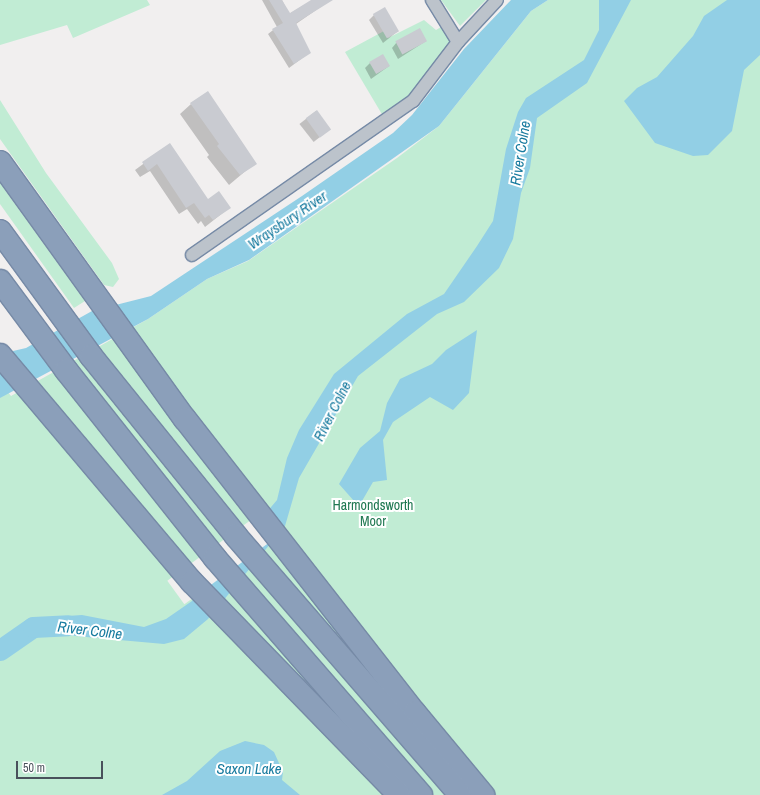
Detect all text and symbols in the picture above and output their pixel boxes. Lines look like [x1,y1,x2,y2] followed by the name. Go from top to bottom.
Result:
[506,120,534,186] water label: River Colne
[244,187,330,253] water label: Wraysbury River
[309,378,355,444] water label: River Colne
[332,497,414,530] park label: Harmondsworth Moor
[57,617,123,643] water label: River Colne
[18,753,105,779] scale bar
[23,760,45,776] text: 50 m
[217,760,281,778] water label: Saxon Lake

